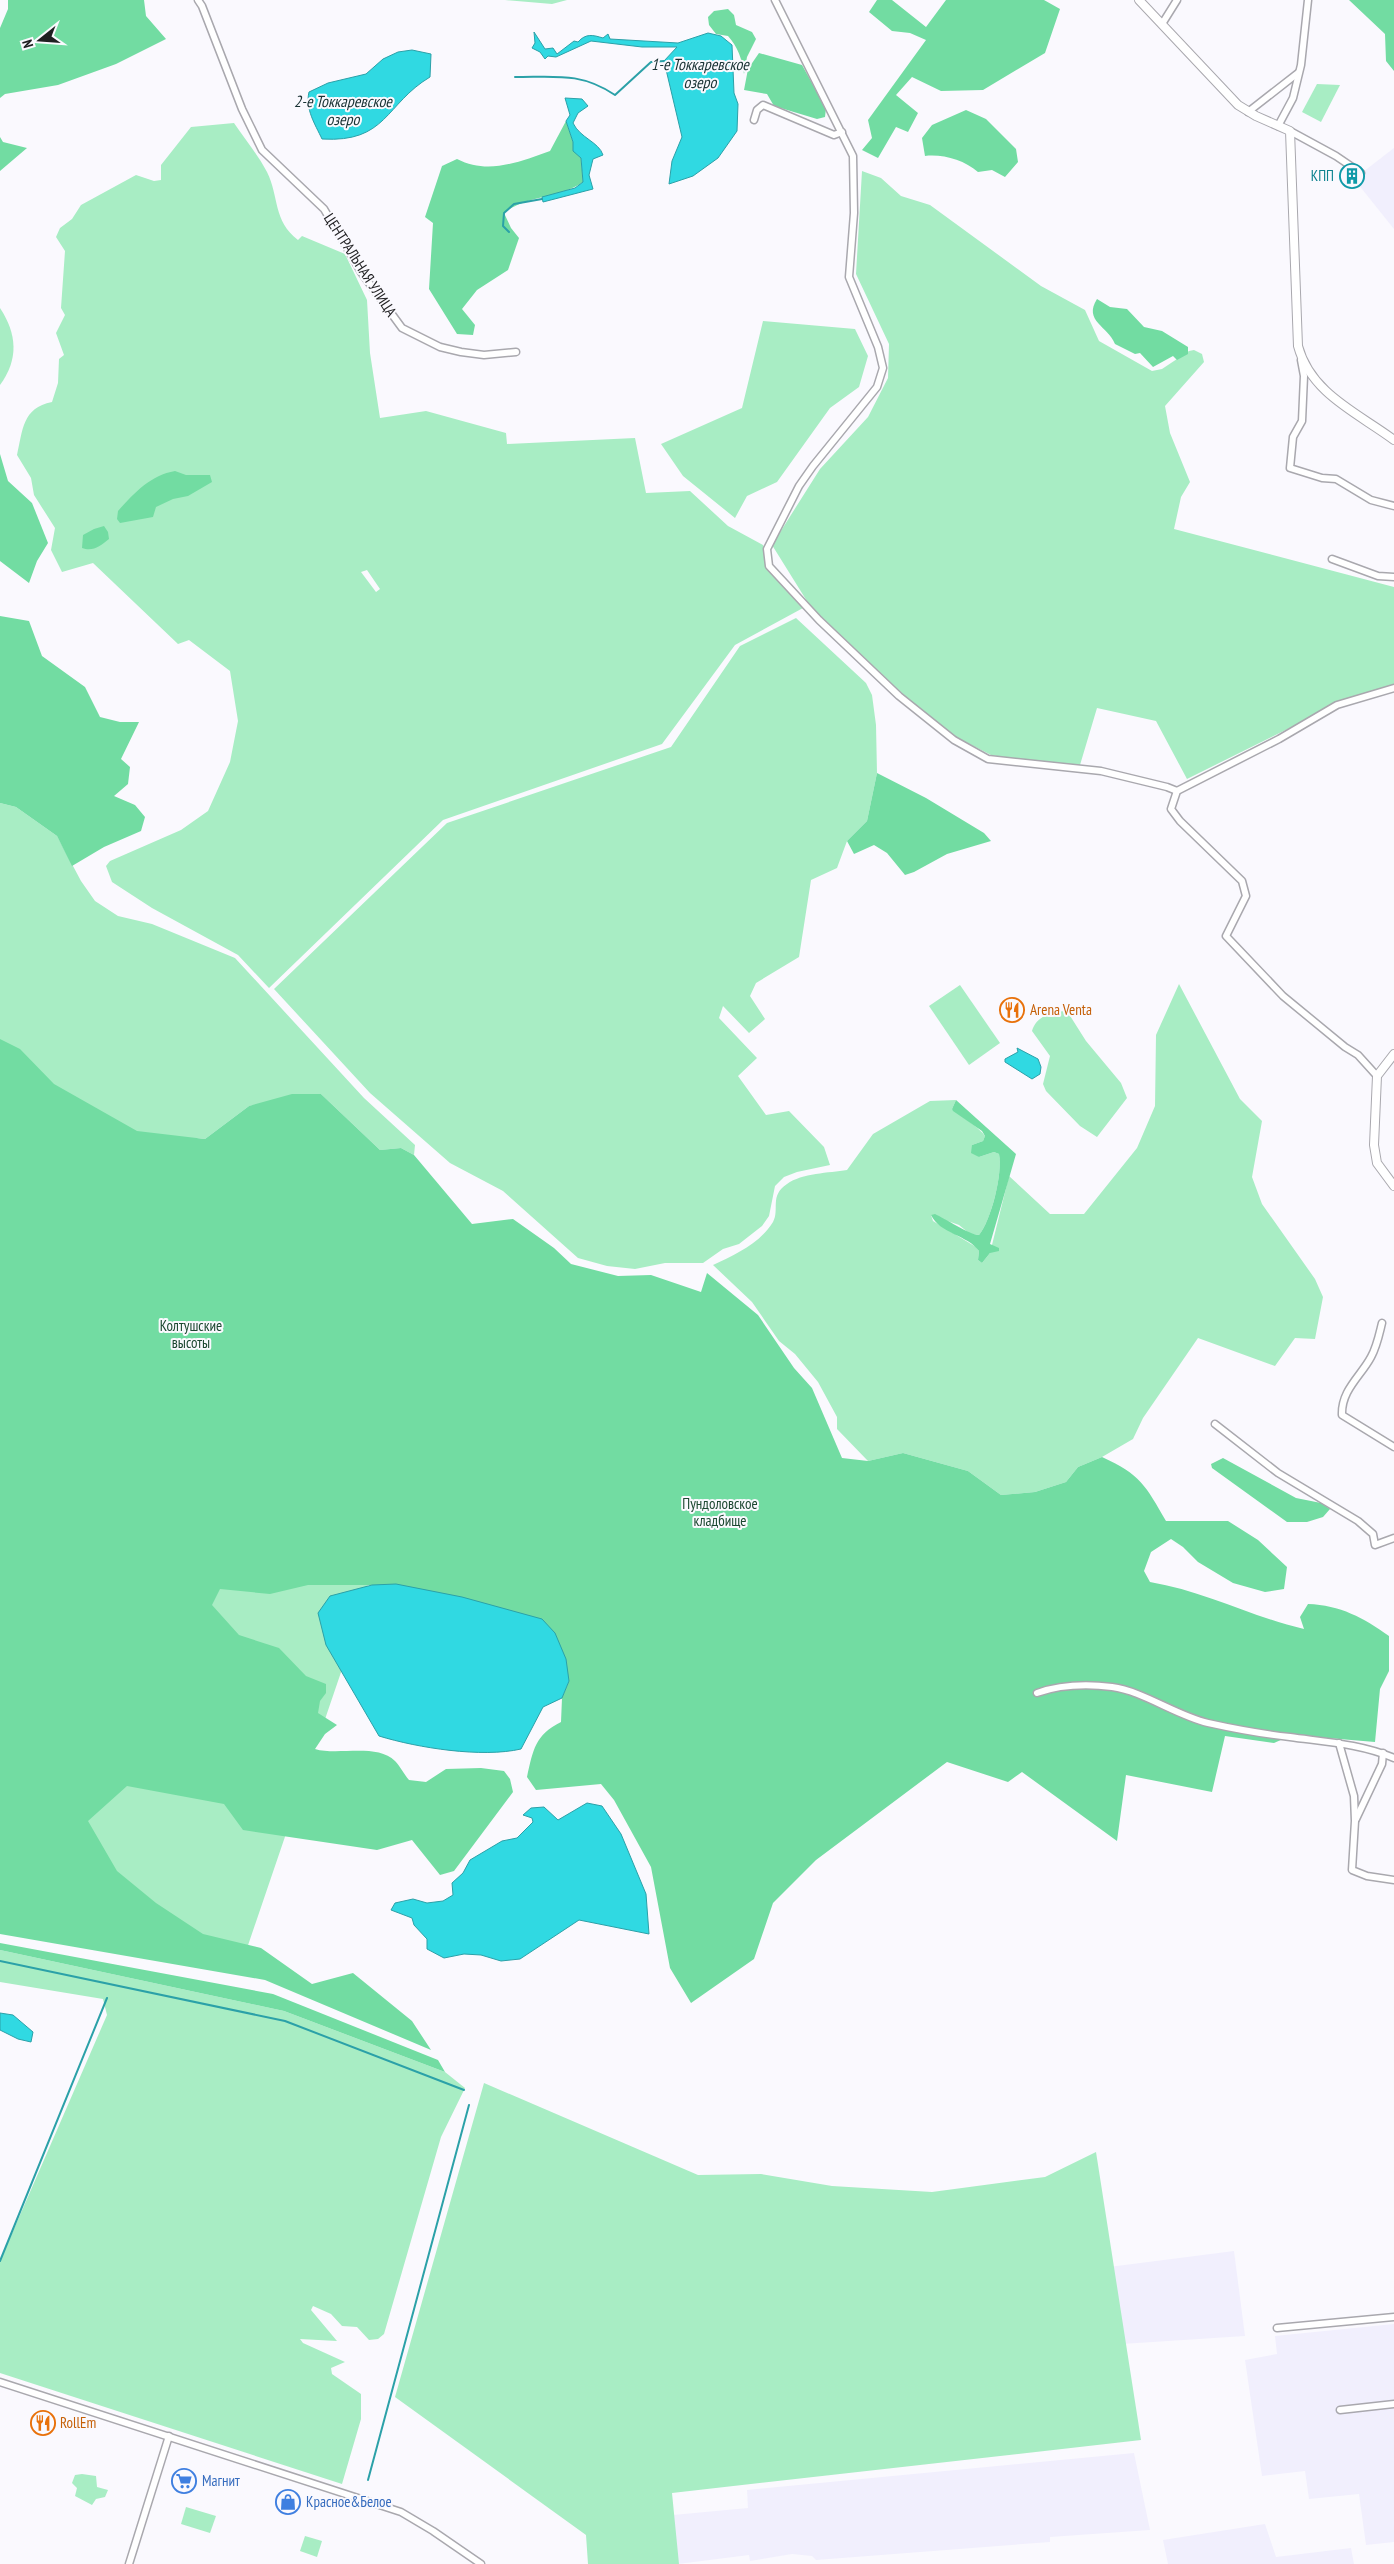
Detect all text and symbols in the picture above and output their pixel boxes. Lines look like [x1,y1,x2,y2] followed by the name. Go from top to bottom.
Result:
[15,15,65,65] north arrow
[18,38,37,50] text: N
[651,54,750,92] water label: 1-е Токкаревское озеро
[294,91,393,129] water label: 2-е Токкаревское озеро
[1339,163,1365,189] building icon: КПП
[1311,166,1334,185] place label: КПП
[320,210,401,321] street label: ЦЕНТРАЛЬНАЯ УЛИЦА
[999,997,1025,1023] restaurant icon: Arena Venta
[1030,1000,1092,1019] place label: Arena Venta
[160,1316,222,1352] park label: Колтушские высоты
[682,1494,758,1530] park label: Пундоловское кладбище
[30,2410,56,2436] restaurant icon: RollEm
[60,2413,96,2432] place label: RollEm
[171,2468,197,2494] supermarket icon: Магнит
[202,2471,240,2490] place label: Магнит
[275,2489,301,2515] shop icon: Красное&Белое
[306,2492,392,2511] place label: Красное&Белое

